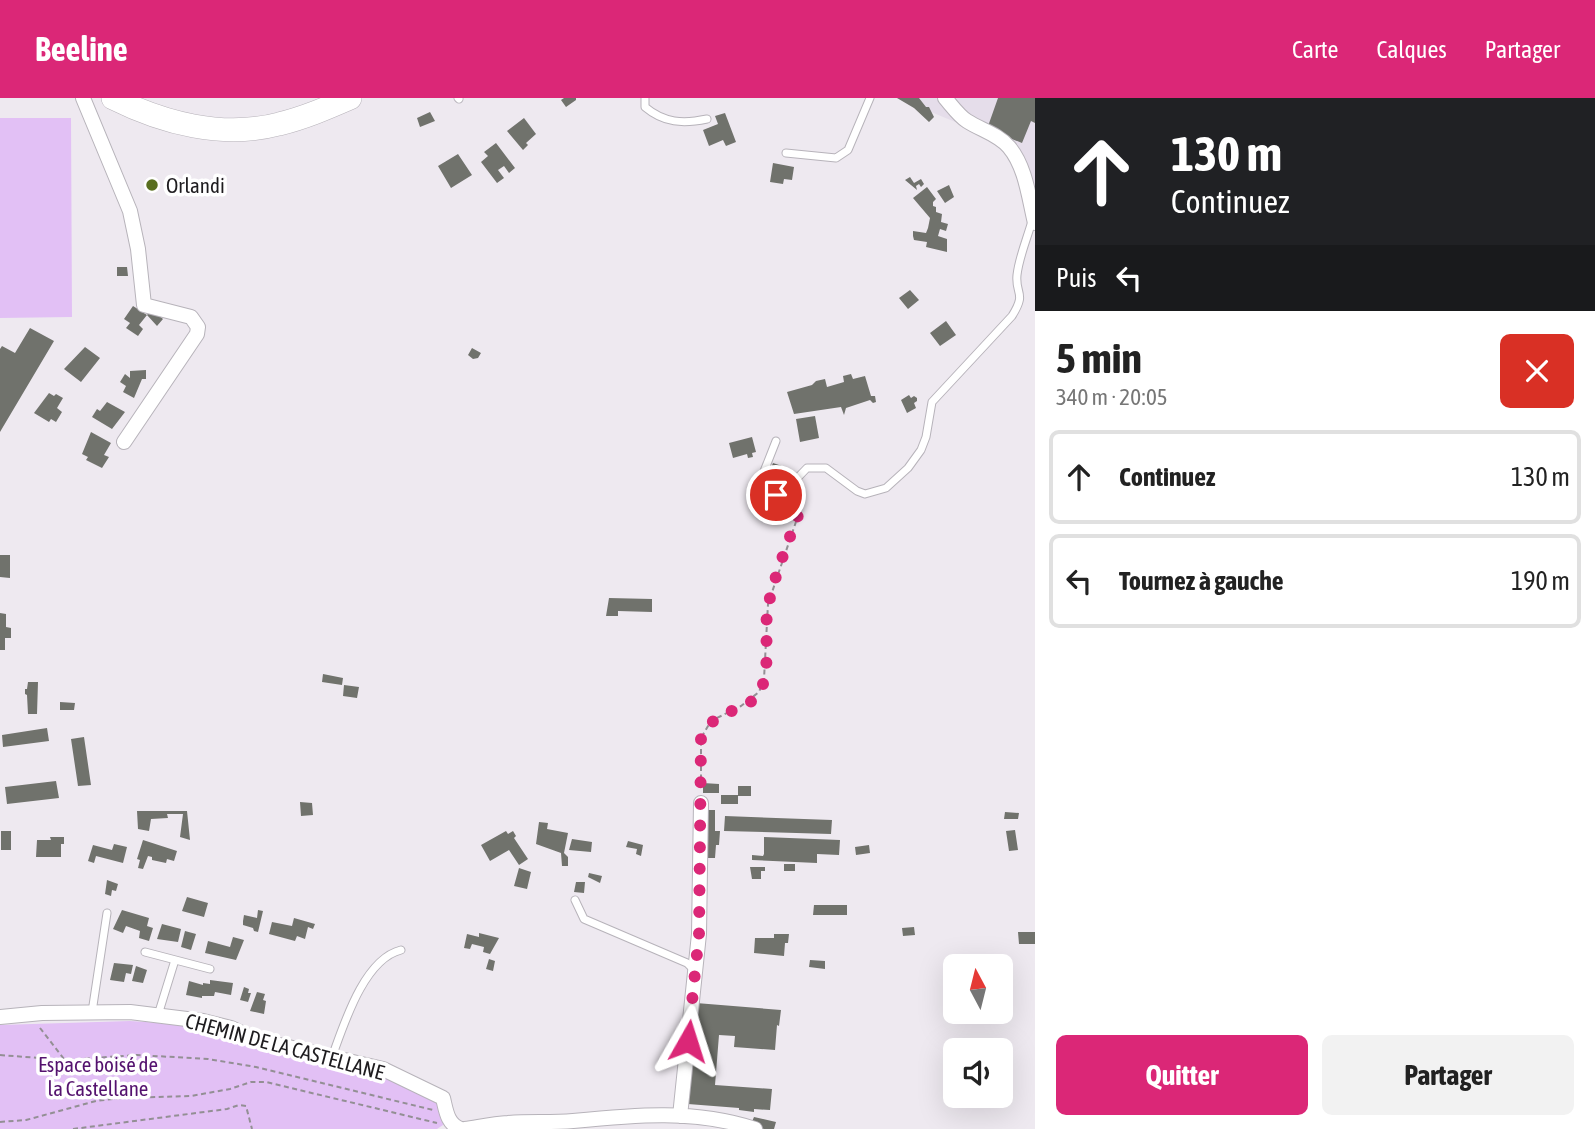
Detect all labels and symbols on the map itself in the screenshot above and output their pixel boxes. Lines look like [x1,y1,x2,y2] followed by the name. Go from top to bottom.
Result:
[166,173,225,197] place label: Orlandi
[144,177,160,193] marker: Orlandi
[746,465,806,525] pin
[943,954,1013,1024] north arrow
[651,1004,725,1078] position arrow
[183,1008,387,1084] street label: CHEMIN DE LA CASTELLANE
[38,1052,158,1100] park label: Espace boisé de la Castellane

